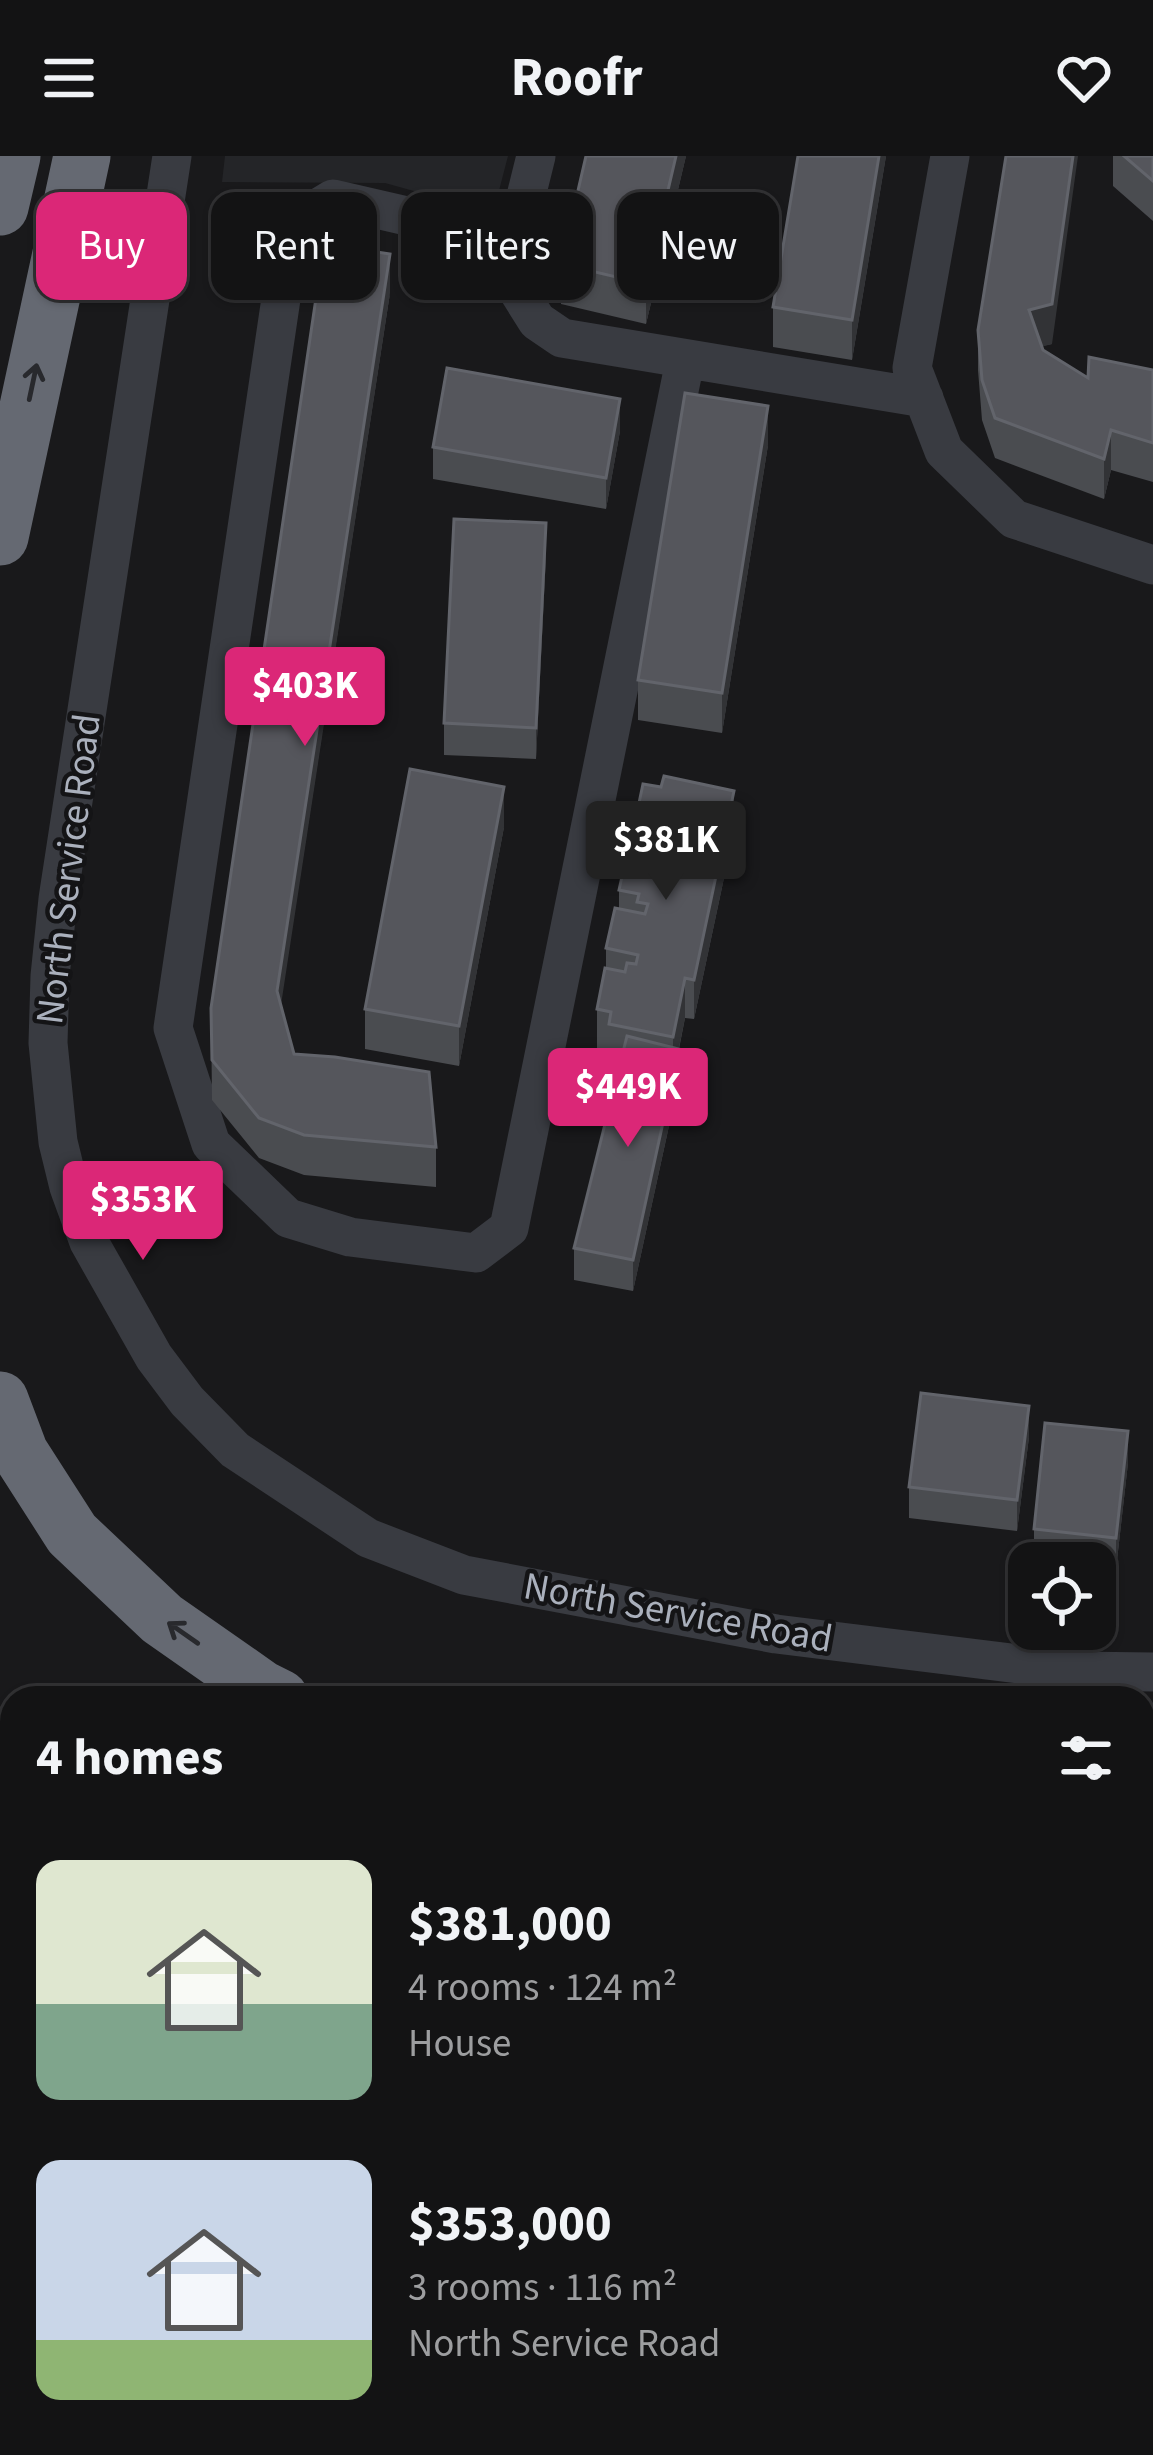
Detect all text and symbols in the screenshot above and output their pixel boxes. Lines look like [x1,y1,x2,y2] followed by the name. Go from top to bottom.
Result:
[510,40,643,117] text: Roofr
[36,45,102,111] icon: menu
[1051,45,1117,111] icon: heart
[36,192,187,300] chip: Buy
[211,192,377,300] chip: Rent
[401,192,593,300] chip: Filters
[617,192,779,300] chip: New
[23,364,46,402] one-way arrow
[221,647,389,749] pin: $403K
[252,658,358,714] text: $403K
[22,711,116,1027] street label: North Service Road
[582,801,750,903] pin: $381K
[613,812,719,868] text: $381K
[544,1048,712,1150] pin: $449K
[575,1059,681,1115] text: $449K
[59,1161,227,1263] pin: $353K
[90,1172,196,1228] text: $353K
[1008,1542,1116,1650] map controls
[1008,1542,1116,1650] button: locate
[519,1558,837,1668] street label: North Service Road
[167,1621,200,1646] one-way arrow
[36,1722,223,1794] text: 4 homes
[1053,1725,1119,1791] icon: filters
[408,1888,612,1960] text: $381,000
[132,1908,276,2052] icon: home
[408,1960,677,2016] text: 4 rooms · 124 m²
[408,2016,511,2072] text: House
[408,2188,612,2260] text: $353,000
[132,2208,276,2352] icon: home
[408,2260,677,2316] text: 3 rooms · 116 m²
[408,2316,720,2372] text: North Service Road

